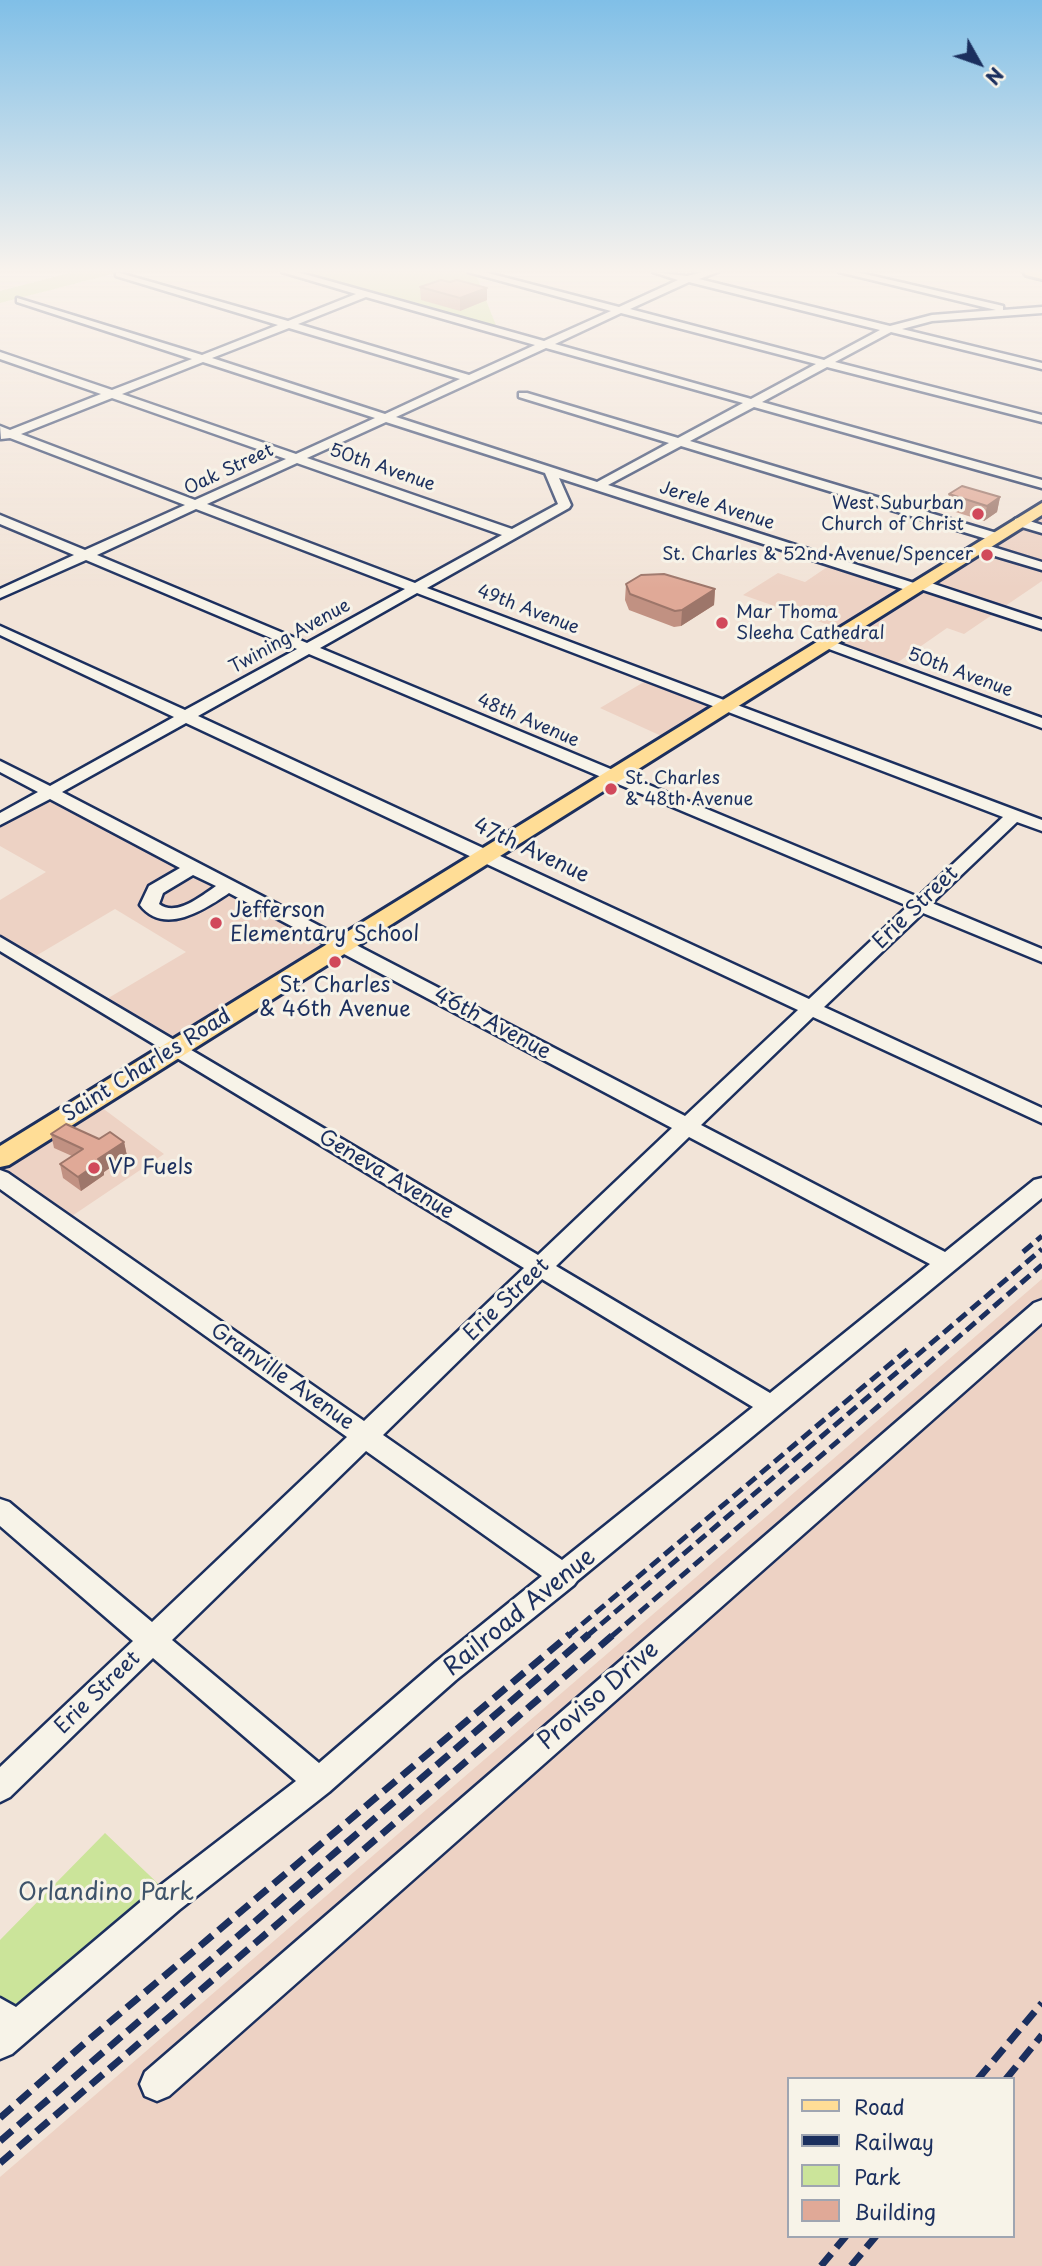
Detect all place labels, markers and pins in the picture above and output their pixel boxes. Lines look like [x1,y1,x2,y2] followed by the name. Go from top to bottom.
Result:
[821,493,964,536] place label: West Suburban Church of Christ
[970,506,986,522] marker: West Suburban Church of Christ
[662,544,973,566] place label: St. Charles & 52nd Avenue/Spencer
[979,547,995,563] marker: St. Charles & 52nd Avenue/Spencer
[736,602,885,644] place label: Mar Thoma Sleeha Cathedral
[714,615,730,631] marker: Mar Thoma Sleeha Cathedral
[625,768,753,810] place label: St. Charles & 48th Avenue
[603,781,619,797] marker: St. Charles & 48th Avenue
[230,898,419,948] place label: Jefferson Elementary School
[208,915,224,931] marker: Jefferson Elementary School
[327,954,343,970] marker: St. Charles & 46th Avenue
[259,973,411,1023] place label: St. Charles & 46th Avenue
[108,1155,193,1181] place label: VP Fuels
[86,1160,102,1176] marker: VP Fuels

